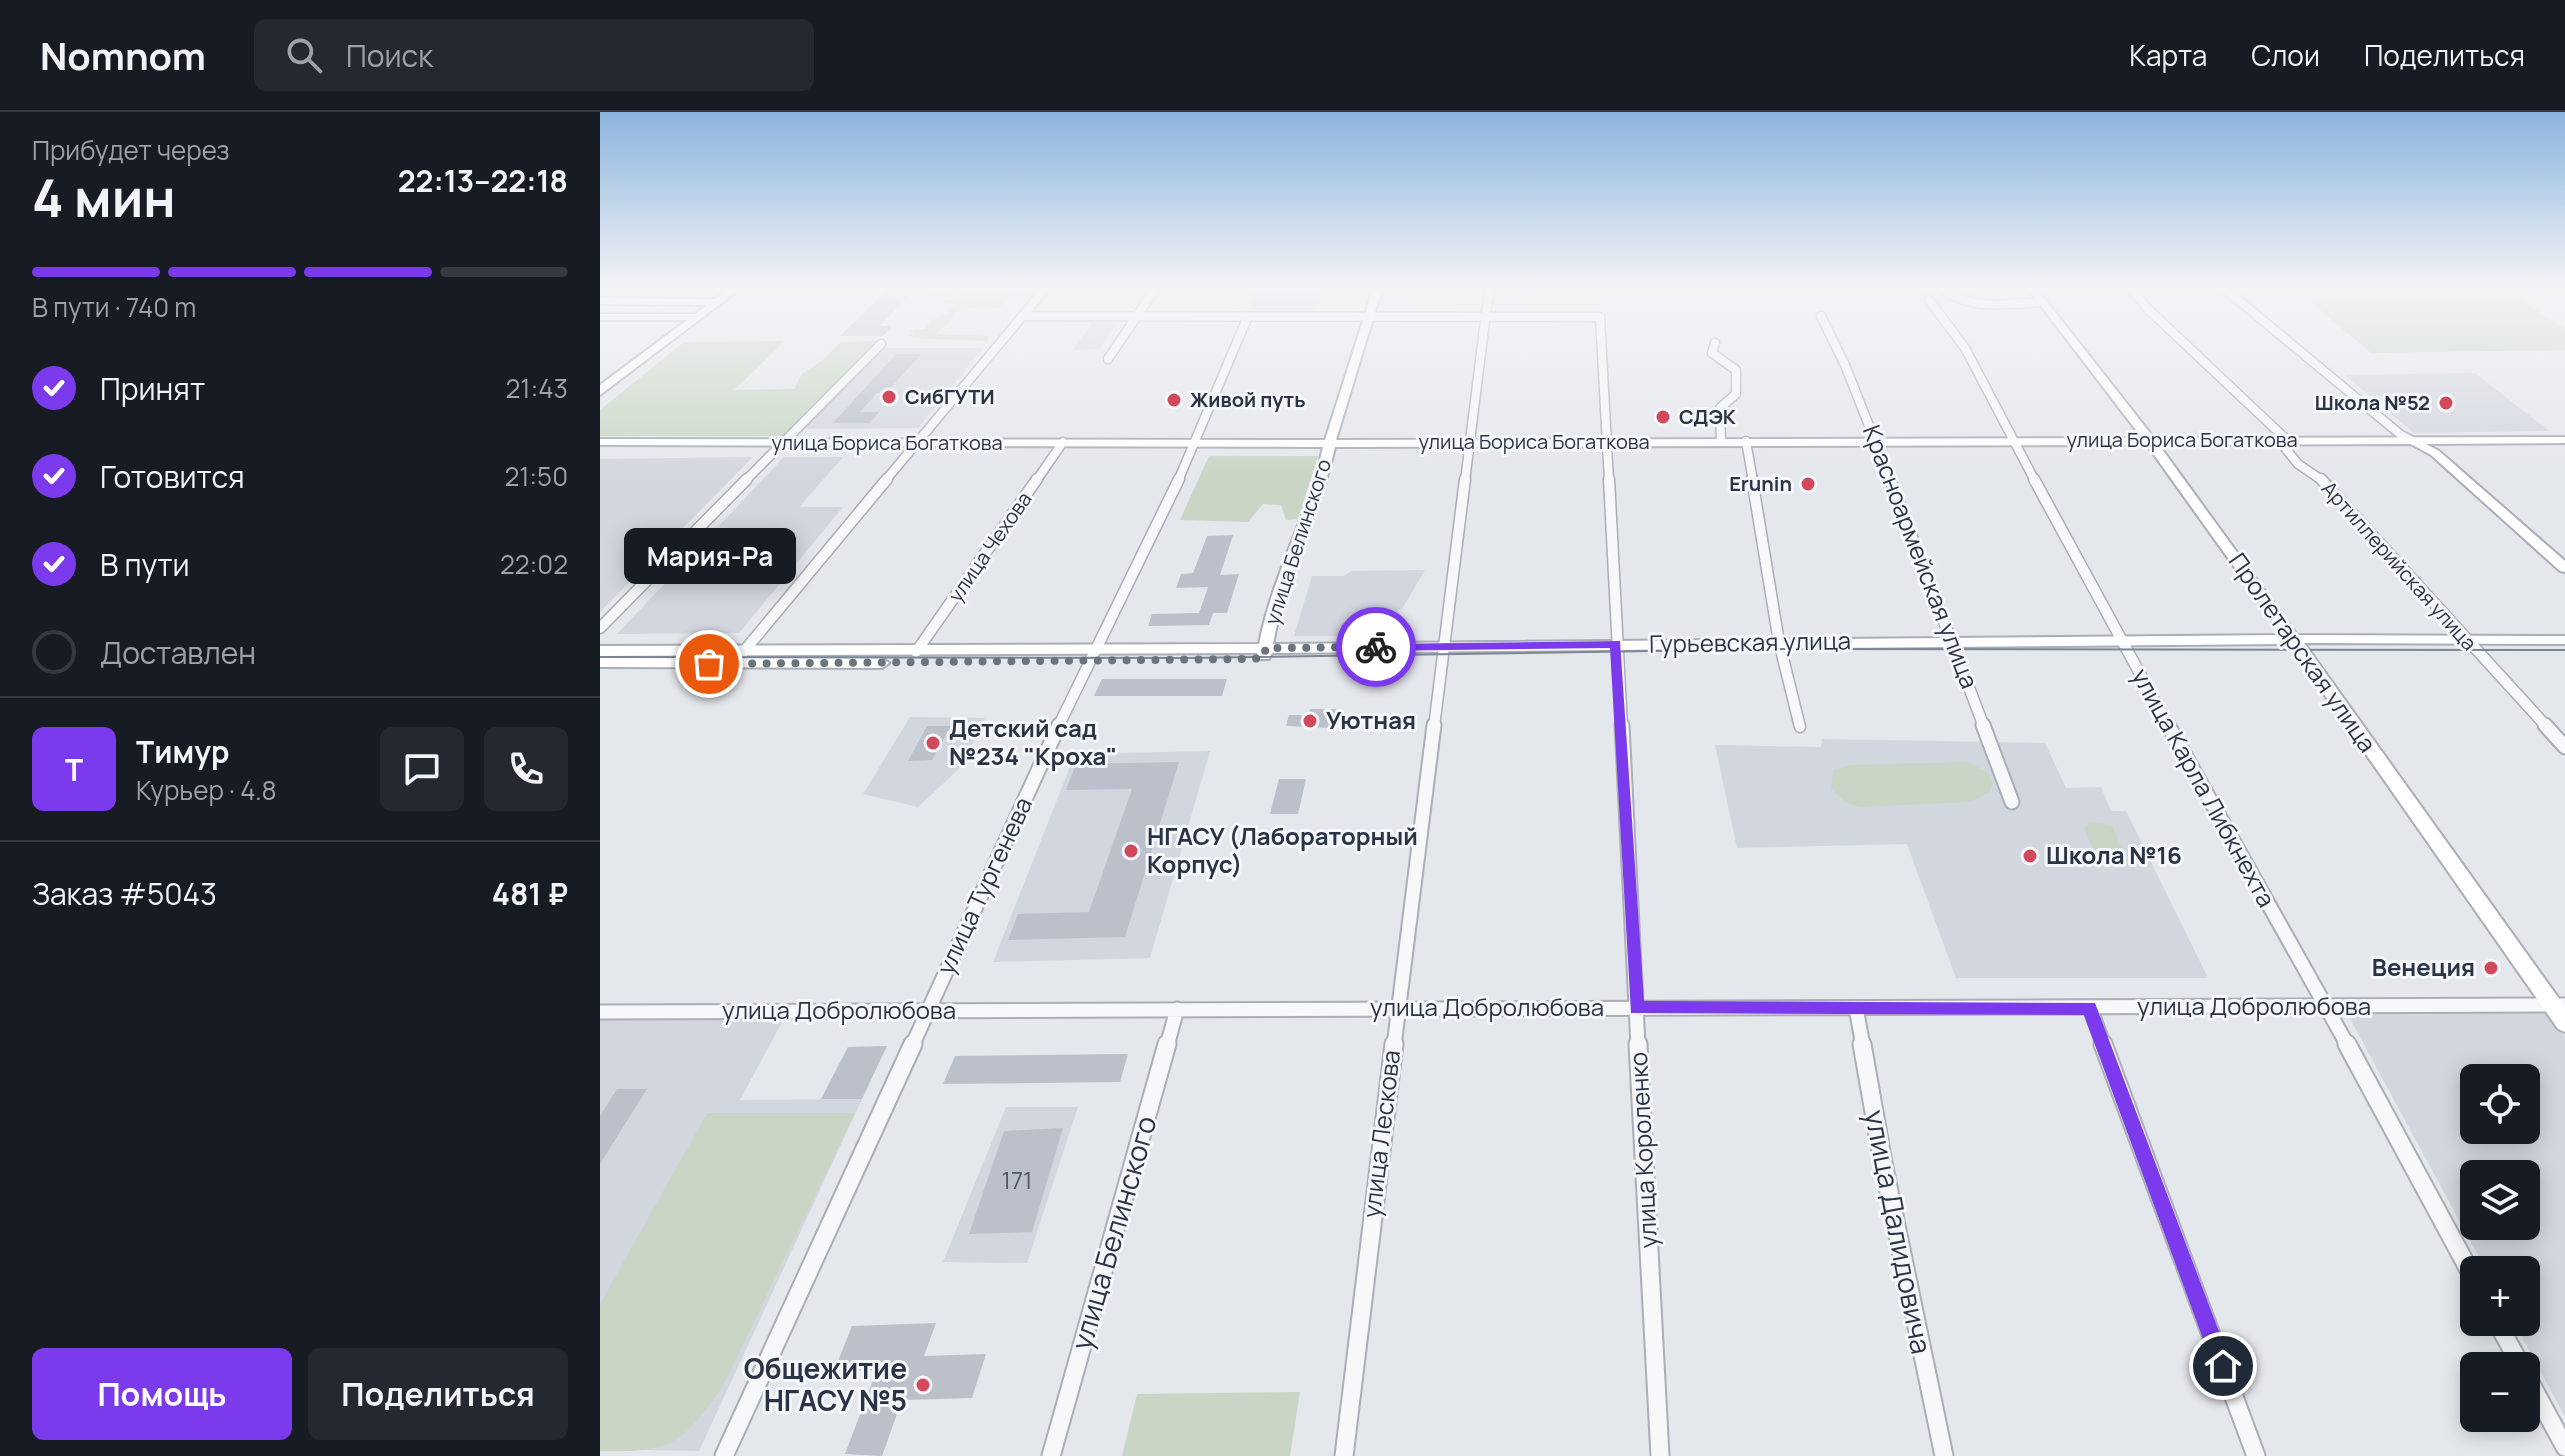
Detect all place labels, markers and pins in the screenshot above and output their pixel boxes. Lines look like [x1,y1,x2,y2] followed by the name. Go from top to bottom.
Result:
[905,383,995,410] place label: СибГУТИ
[1190,386,1306,413] place label: Живой путь
[880,388,898,406] marker: СибГУТИ
[2315,389,2430,416] place label: Школа №52
[1165,391,1183,409] marker: Живой путь
[2437,394,2455,412] marker: Школа №52
[1679,403,1736,430] place label: СДЭК
[1654,408,1672,426] marker: СДЭК
[1729,470,1792,497] place label: Erunin
[1799,475,1817,493] marker: Erunin
[623,528,795,584] callout: Мария-Ра
[675,630,743,698] pin
[1326,703,1416,736] place label: Уютная
[949,711,1117,772] place label: Детский сад №234 "Кроха"
[1301,712,1319,730] marker: Уютная
[924,734,942,752] marker: Детский сад №234 "Кроха"
[1147,819,1418,880] place label: НГАСУ (Лабораторный Корпус)
[2046,838,2182,871] place label: Школа №16
[1122,842,1140,860] marker: НГАСУ (Лабораторный Корпус)
[2021,847,2039,865] marker: Школа №16
[2372,950,2475,983] place label: Венеция
[2482,959,2500,977] marker: Венеция
[2189,1332,2257,1400] pin
[744,1349,907,1419] place label: Общежитие НГАСУ №5
[914,1376,932,1394] marker: Общежитие НГАСУ №5

